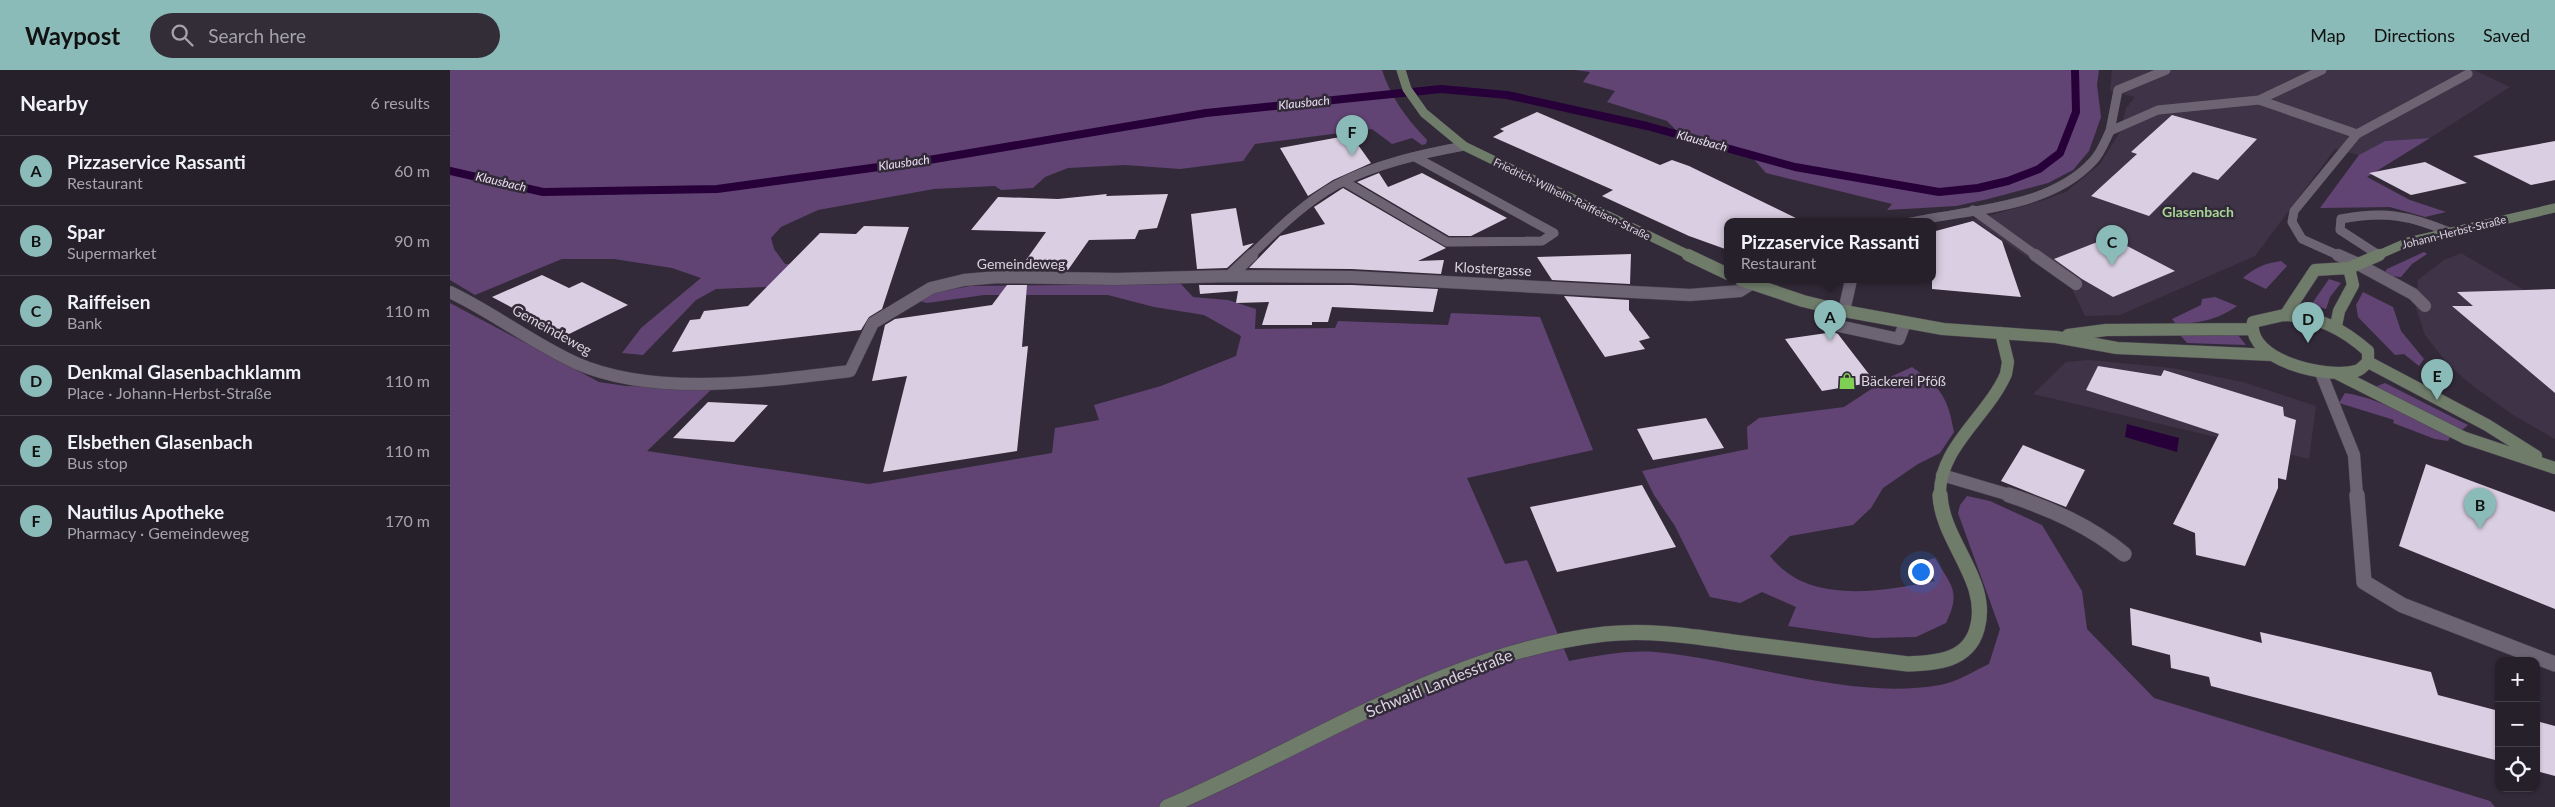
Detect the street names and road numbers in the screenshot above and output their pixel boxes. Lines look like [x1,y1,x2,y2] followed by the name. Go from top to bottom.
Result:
[1492,155,1653,242] street label: Friedrich-Wilhelm-Raiffeisen-Straße
[2400,212,2507,251] street label: Johann-Herbst-Straße
[977,255,1065,272] street label: Gemeindeweg
[1454,258,1532,279] street label: Klostergasse
[509,301,595,358] street label: Gemeindeweg
[1363,644,1515,721] street label: Schwaitl Landesstraße

